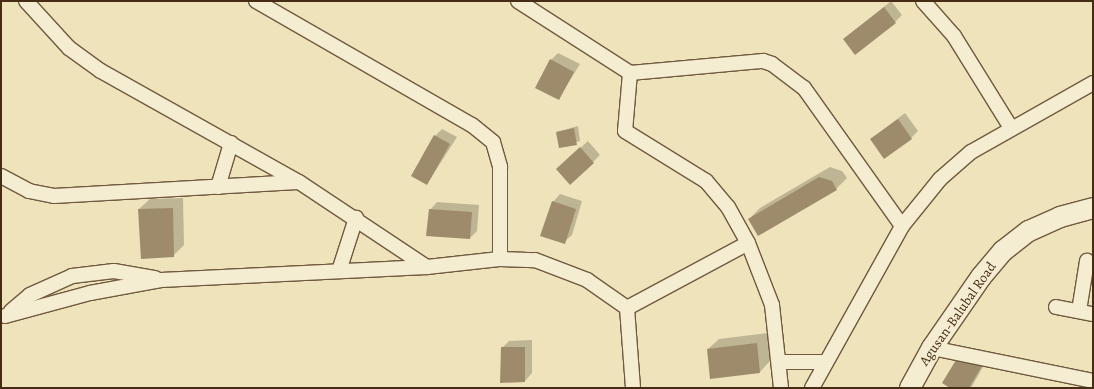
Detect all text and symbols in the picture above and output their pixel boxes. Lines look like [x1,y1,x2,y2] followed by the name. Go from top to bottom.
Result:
[916,259,1000,369] street label: Agusan-Balubal Road

